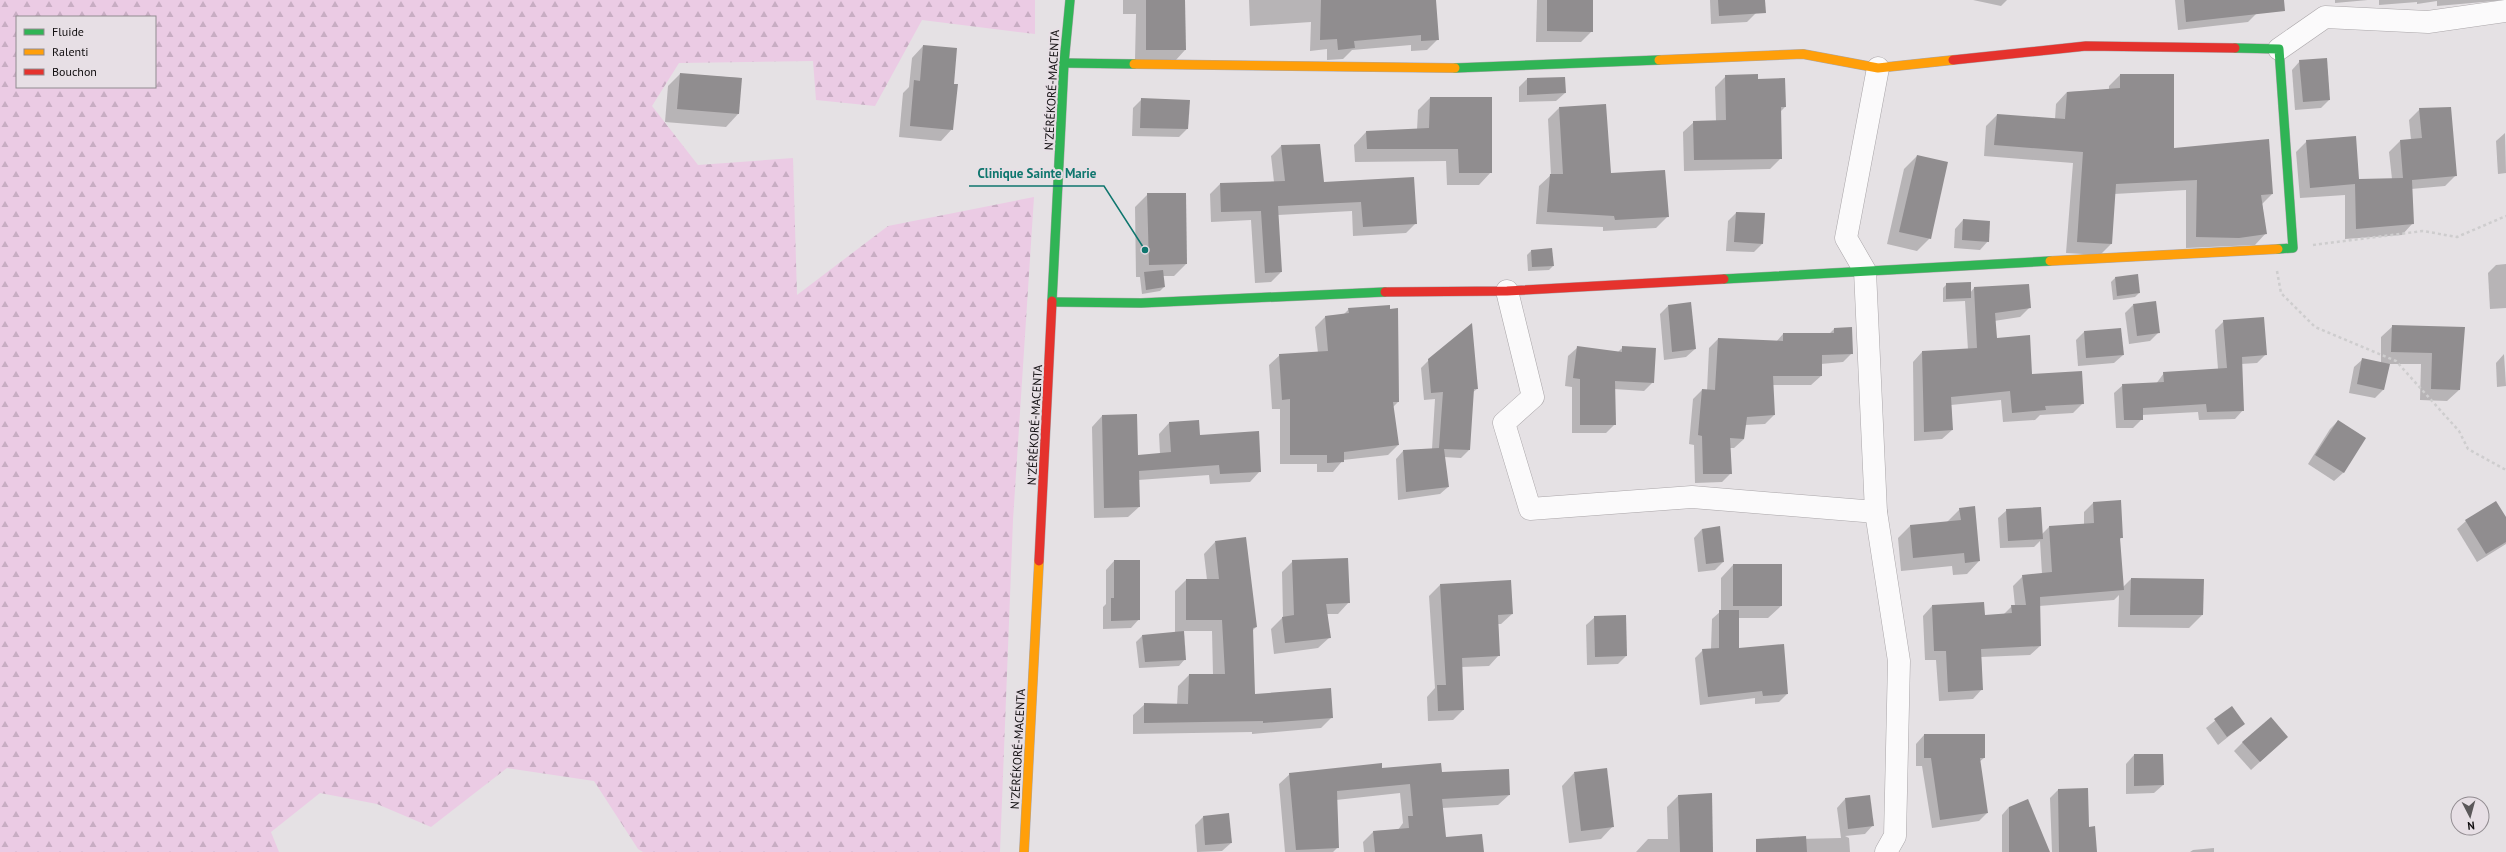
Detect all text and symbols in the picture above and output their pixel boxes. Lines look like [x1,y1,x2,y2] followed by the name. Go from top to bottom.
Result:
[16,16,156,88] legend
[52,24,84,39] text: Fluide
[1041,29,1062,151] street label: N'ZÉRÉKORÉ-MACENTA
[52,44,88,59] text: Ralenti
[52,64,97,79] text: Bouchon
[969,161,1104,186] callout: Clinique Sainte Marie
[978,165,1097,182] text: Clinique Sainte Marie
[1024,364,1045,486] street label: N'ZÉRÉKORÉ-MACENTA
[1007,688,1028,810] street label: N'ZÉRÉKORÉ-MACENTA
[2450,796,2490,836] north arrow
[2467,819,2475,833] text: N

